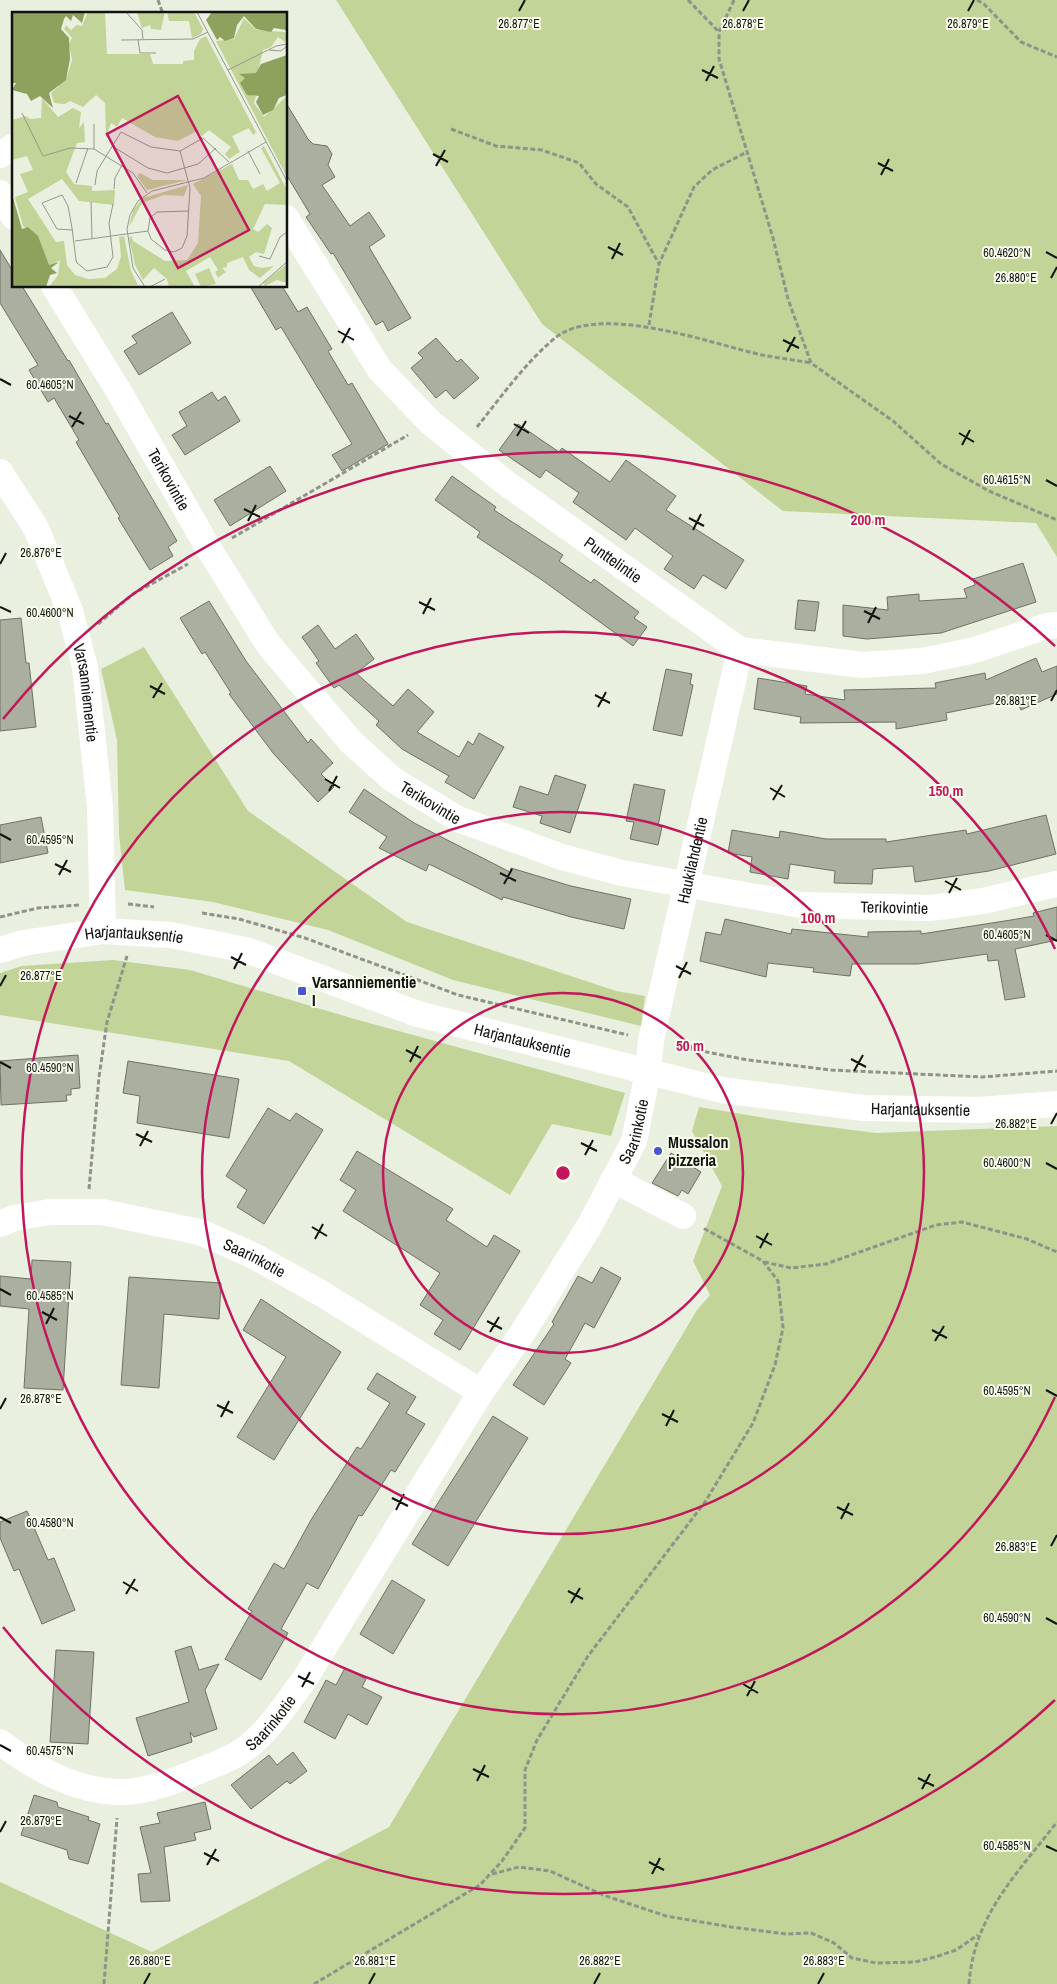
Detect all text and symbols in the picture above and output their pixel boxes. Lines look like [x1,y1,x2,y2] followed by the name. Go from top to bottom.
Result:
[12,12,288,288] inset map
[498,16,540,32] text: 26.877°E
[722,16,764,32] text: 26.878°E
[947,16,989,32] text: 26.879°E
[983,245,1031,261] text: 60.4620°N
[995,270,1037,286] text: 26.880°E
[26,377,74,393] text: 60.4605°N
[143,444,195,514] street label: Terikovintie
[983,472,1031,488] text: 60.4615°N
[851,509,885,530] text: 200 m
[580,531,647,588] street label: Punttelintie
[20,545,62,561] text: 26.876°E
[26,605,74,621] text: 60.4600°N
[68,641,104,743] street label: Varsanniementie
[995,693,1037,709] text: 26.881°E
[396,775,465,829] street label: Terikovintie
[929,780,963,801] text: 150 m
[672,815,713,906] street label: Haukilahdentie
[26,832,74,848] text: 60.4595°N
[860,895,929,919] street label: Terikovintie
[801,907,835,928] text: 100 m
[83,920,185,948] street label: Harjantauksentie
[983,927,1031,943] text: 60.4605°N
[20,968,62,984] text: 26.877°E
[312,971,416,1011] place label: Varsanniementie I
[296,985,308,997] marker: Varsanniementie I
[472,1018,574,1063] street label: Harjantauksentie
[676,1035,704,1056] text: 50 m
[26,1060,74,1076] text: 60.4590°N
[613,1097,653,1168] street label: Saarinkotie
[871,1097,970,1121] street label: Harjantauksentie
[995,1116,1037,1132] text: 26.882°E
[668,1131,729,1171] place label: Mussalon pizzeria
[652,1145,664,1157] marker: Mussalon pizzeria
[983,1155,1031,1171] text: 60.4600°N
[554,1164,572,1182] centre of rings
[220,1233,290,1283] street label: Saarinkotie
[26,1288,74,1304] text: 60.4585°N
[983,1383,1031,1399] text: 60.4595°N
[20,1391,62,1407] text: 26.878°E
[26,1515,74,1531] text: 60.4580°N
[995,1539,1037,1555] text: 26.883°E
[983,1610,1031,1626] text: 60.4590°N
[240,1690,301,1756] street label: Saarinkotie
[26,1743,74,1759] text: 60.4575°N
[20,1813,62,1829] text: 26.879°E
[983,1838,1031,1854] text: 60.4585°N
[129,1953,171,1969] text: 26.880°E
[354,1953,396,1969] text: 26.881°E
[579,1953,621,1969] text: 26.882°E
[803,1953,845,1969] text: 26.883°E

